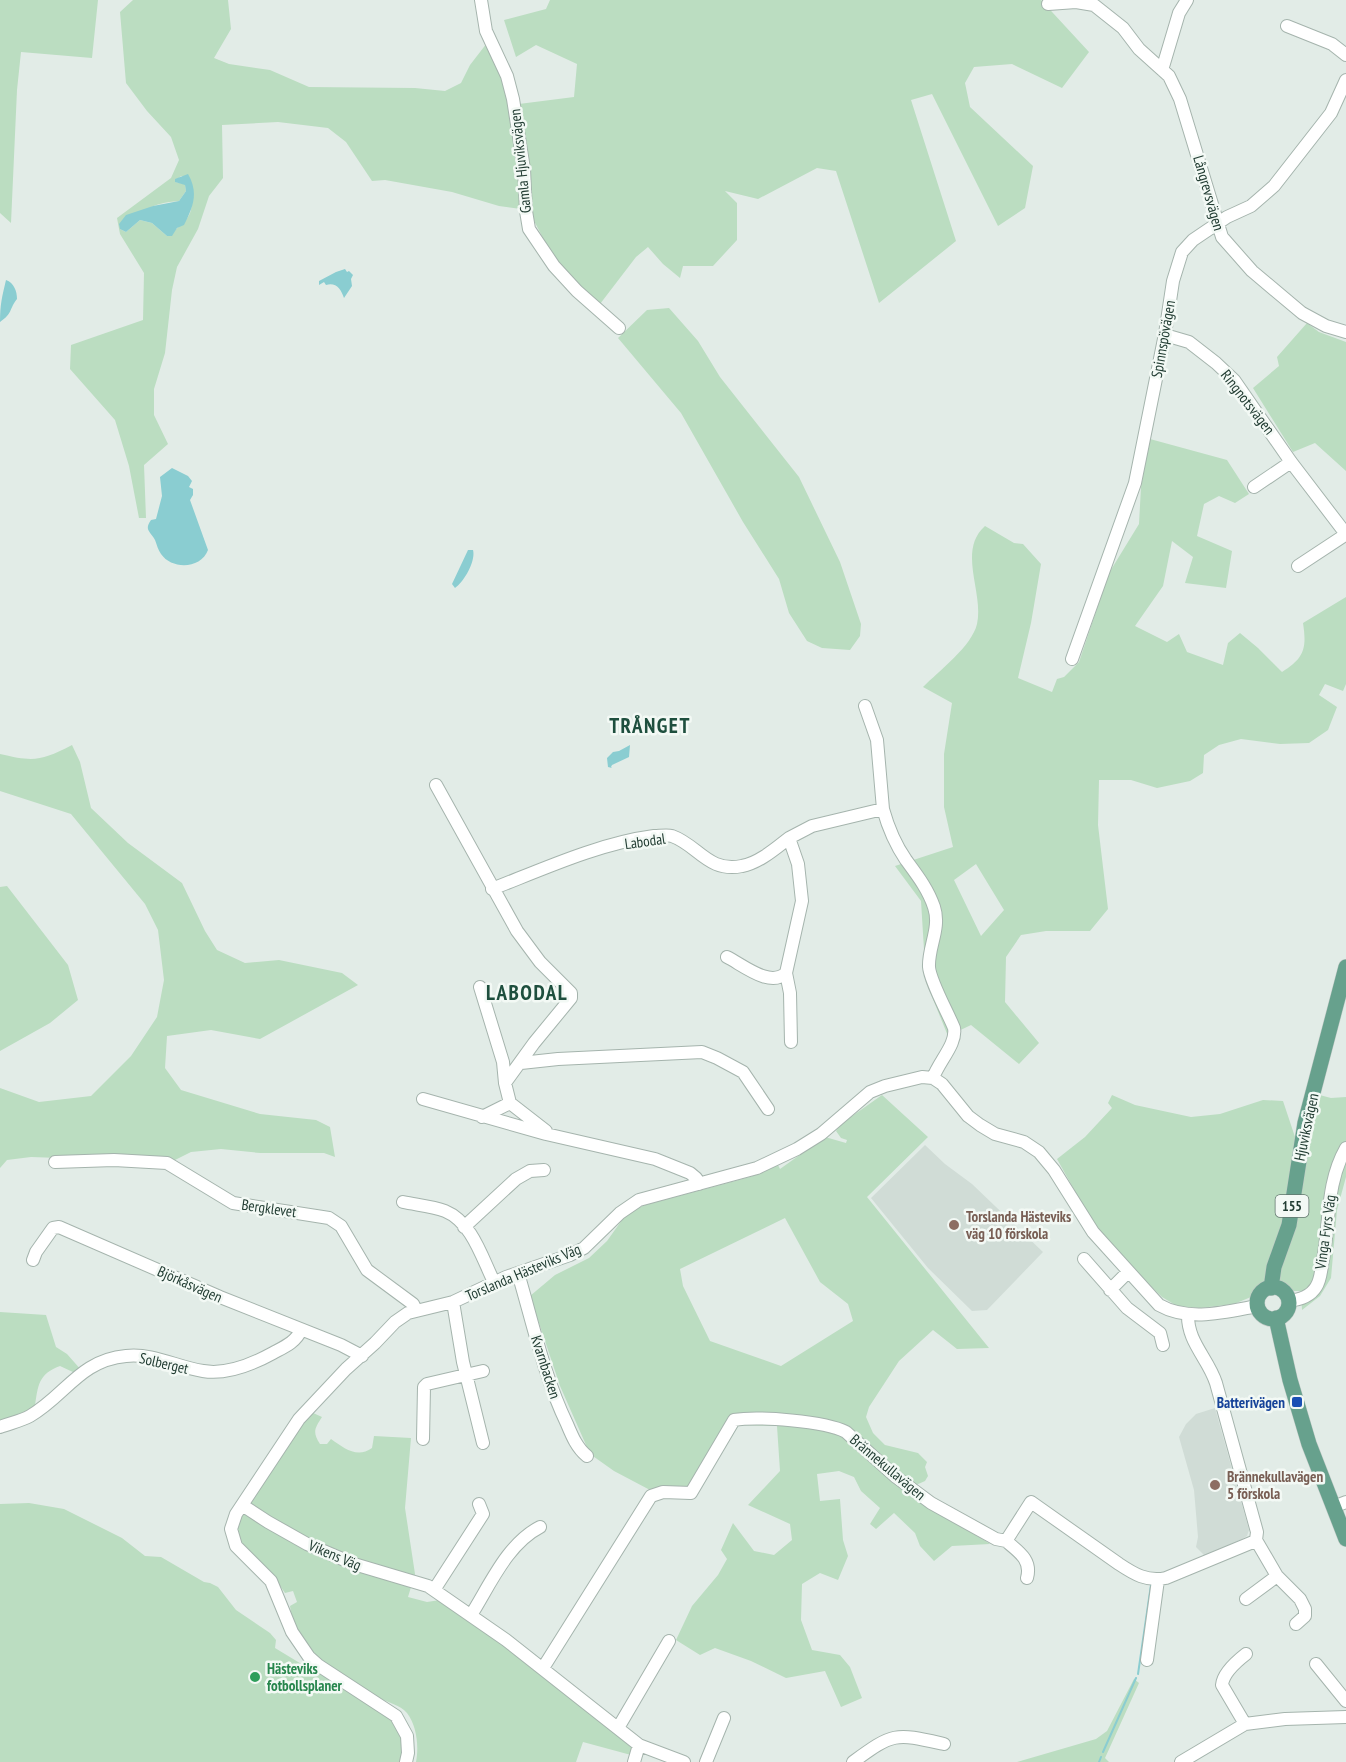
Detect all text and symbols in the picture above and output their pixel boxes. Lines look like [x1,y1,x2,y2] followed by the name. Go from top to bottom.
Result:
[505,108,535,214] street label: Gamla Hjuviksvägen
[1189,153,1229,233] street label: Långrevsvägen
[1147,299,1179,379] street label: Spinnspövägen
[1217,366,1279,438] street label: Ringnotsvägen
[609,712,691,739] district label: TRÅNGET
[623,829,667,853] street label: Labodal
[486,979,568,1006] district label: LABODAL
[1290,1091,1322,1163] street label: Hjuviksvägen
[1310,1193,1340,1272] street label: Vinga Fyrs Väg
[240,1195,298,1221] street label: Bergklevet
[1276,1195,1308,1217] road number: 155
[965,1207,1071,1243] place label: Torslanda Hästeviks väg 10 förskola
[947,1218,961,1232] marker: Torslanda Hästeviks väg 10 förskola
[463,1239,583,1305] street label: Torslanda Hästeviks Väg
[155,1261,225,1307] street label: Björkåsvägen
[527,1333,565,1401] street label: Kvarnbacken
[137,1348,191,1378] street label: Solberget
[1217,1393,1285,1412] place label: Batterivägen
[1290,1395,1304,1409] marker: Batterivägen
[846,1430,930,1504] street label: Brännekullavägen
[1227,1467,1323,1503] place label: Brännekullavägen 5 förskola
[1208,1478,1222,1492] marker: Brännekullavägen 5 förskola
[305,1535,364,1575] street label: Vikens Väg
[267,1659,343,1695] place label: Hästeviks fotbollsplaner
[248,1670,262,1684] marker: Hästeviks fotbollsplaner

